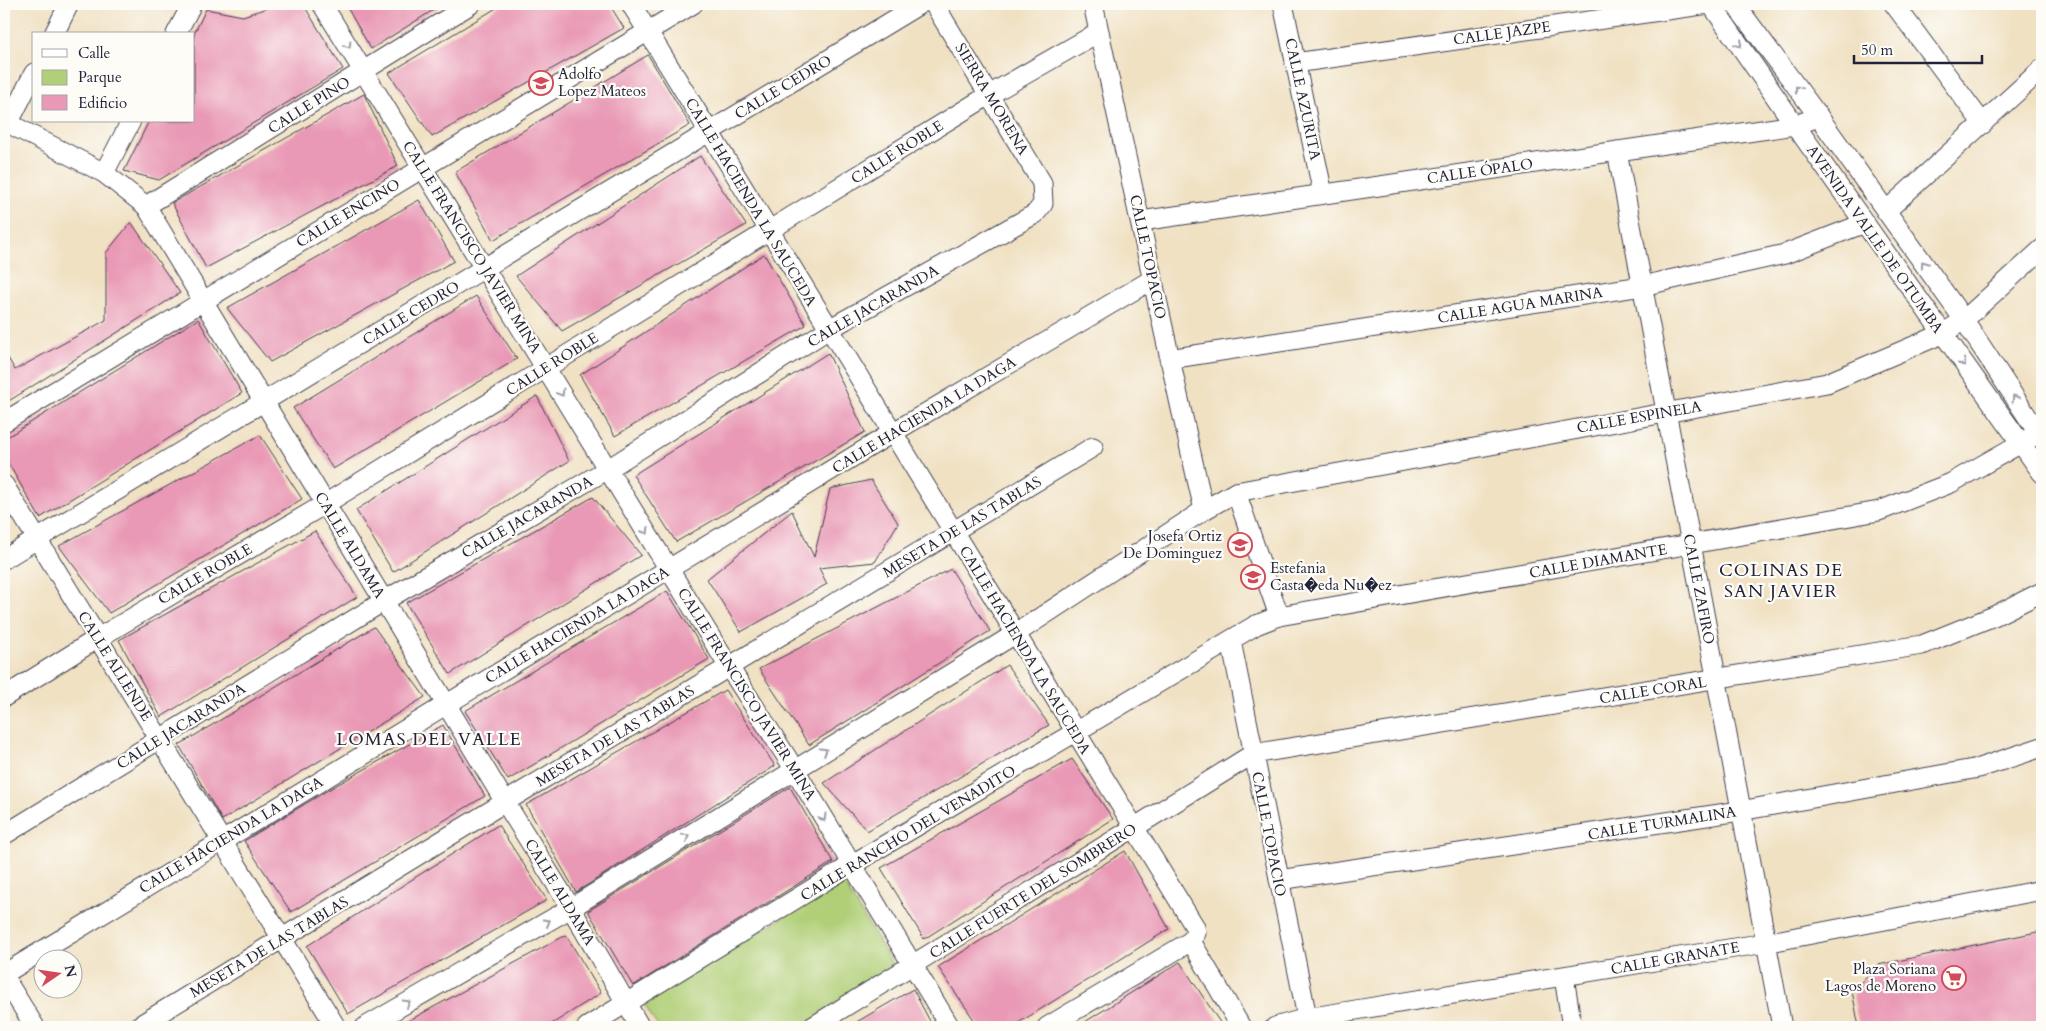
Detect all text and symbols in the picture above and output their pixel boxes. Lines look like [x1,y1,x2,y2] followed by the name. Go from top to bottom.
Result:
[1452,16,1552,50] street label: CALLE JAZPE
[32,32,195,122] legend
[1854,32,1981,64] scale bar
[1280,36,1326,162] street label: CALLE AZURITA
[1733,38,1742,48] one-way arrow
[951,39,1034,159] street label: SIERRA MORENA
[342,40,351,49] one-way arrow
[1861,40,1893,60] text: 50 m
[78,43,111,63] text: Calle
[731,50,835,124] street label: CALLE CEDRO
[558,64,646,101] place label: Adolfo Lopez Mateos
[78,67,122,87] text: Parque
[528,70,554,96] school or university icon: Adolfo Lopez Mateos
[264,72,354,138] street label: CALLE PINO
[1796,86,1804,95] one-way arrow
[78,93,127,113] text: Edificio
[681,94,822,310] street label: CALLE HACIENDA LA SAUCEDA
[847,116,947,188] street label: CALLE ROBLE
[398,137,546,357] street label: CALLE FRANCISCO JAVIER MINA
[1802,141,1948,337] street label: AVENIDA VALLE DE OTUMBA
[1426,154,1534,188] street label: CALLE ÓPALO
[292,174,404,252] street label: CALLE ENCINO
[1125,193,1171,321] street label: CALLE TOPACIO
[804,260,942,352] street label: CALLE JACARANDA
[1921,260,1930,270] one-way arrow
[359,276,463,350] street label: CALLE CEDRO
[1436,282,1604,328] street label: CALLE AGUA MARINA
[502,328,602,400] street label: CALLE ROBLE
[828,352,1020,478] street label: CALLE HACIENDA LA DAGA
[1957,357,1966,367] one-way arrow
[555,387,564,396] one-way arrow
[2012,395,2021,404] one-way arrow
[1575,396,1703,438] street label: CALLE ESPINELA
[458,471,596,563] street label: CALLE JACARANDA
[879,472,1045,582] street label: MESETA DE LAS TABLAS
[310,488,390,602] street label: CALLE ALDAMA
[640,526,649,535] one-way arrow
[1123,526,1222,563] place label: Josefa Ortiz De Dominguez
[1227,532,1253,558] school or university icon: Josefa Ortiz De Dominguez
[1679,532,1720,646] street label: CALLE ZAFIRO
[154,539,256,609] street label: CALLE ROBLE
[1528,539,1668,583] street label: CALLE DIAMANTE
[955,542,1096,758] street label: CALLE HACIENDA LA SAUCEDA
[1270,558,1392,595] place label: Estefania Casta�eda Nu�ez
[1719,558,1843,604] district label: COLINAS DE SAN JAVIER
[481,562,673,688] street label: CALLE HACIENDA LA DAGA
[1240,564,1266,590] school or university icon: Estefania Casta�eda Nu�ez
[673,584,821,804] street label: CALLE FRANCISCO JAVIER MINA
[73,607,157,725] street label: CALLE ALLENDE
[1598,672,1709,708] street label: CALLE CORAL
[113,678,249,774] street label: CALLE JACARANDA
[532,681,698,791] street label: MESETA DE LAS TABLAS
[336,727,522,752] district label: LOMAS DEL VALLE
[819,748,828,758] one-way arrow
[797,761,1019,905] street label: CALLE RANCHO DEL VENADITO
[1247,770,1291,898] street label: CALLE TOPACIO
[135,772,327,898] street label: CALLE HACIENDA LA DAGA
[1587,801,1738,845] street label: CALLE TURMALINA
[817,813,827,822] one-way arrow
[926,819,1140,963] street label: CALLE FUERTE DEL SOMBRERO
[681,833,690,843] one-way arrow
[520,835,600,949] street label: CALLE ALDAMA
[186,892,352,1002] street label: MESETA DE LAS TABLAS
[542,918,551,928] one-way arrow
[1609,937,1741,979] street label: CALLE GRANATE
[32,948,82,998] north arrow
[1825,959,1937,996] place label: Plaza Soriana Lagos de Moreno
[60,963,81,979] text: N
[1941,965,1967,991] supermarket icon: Plaza Soriana Lagos de Moreno
[401,999,410,1009] one-way arrow

